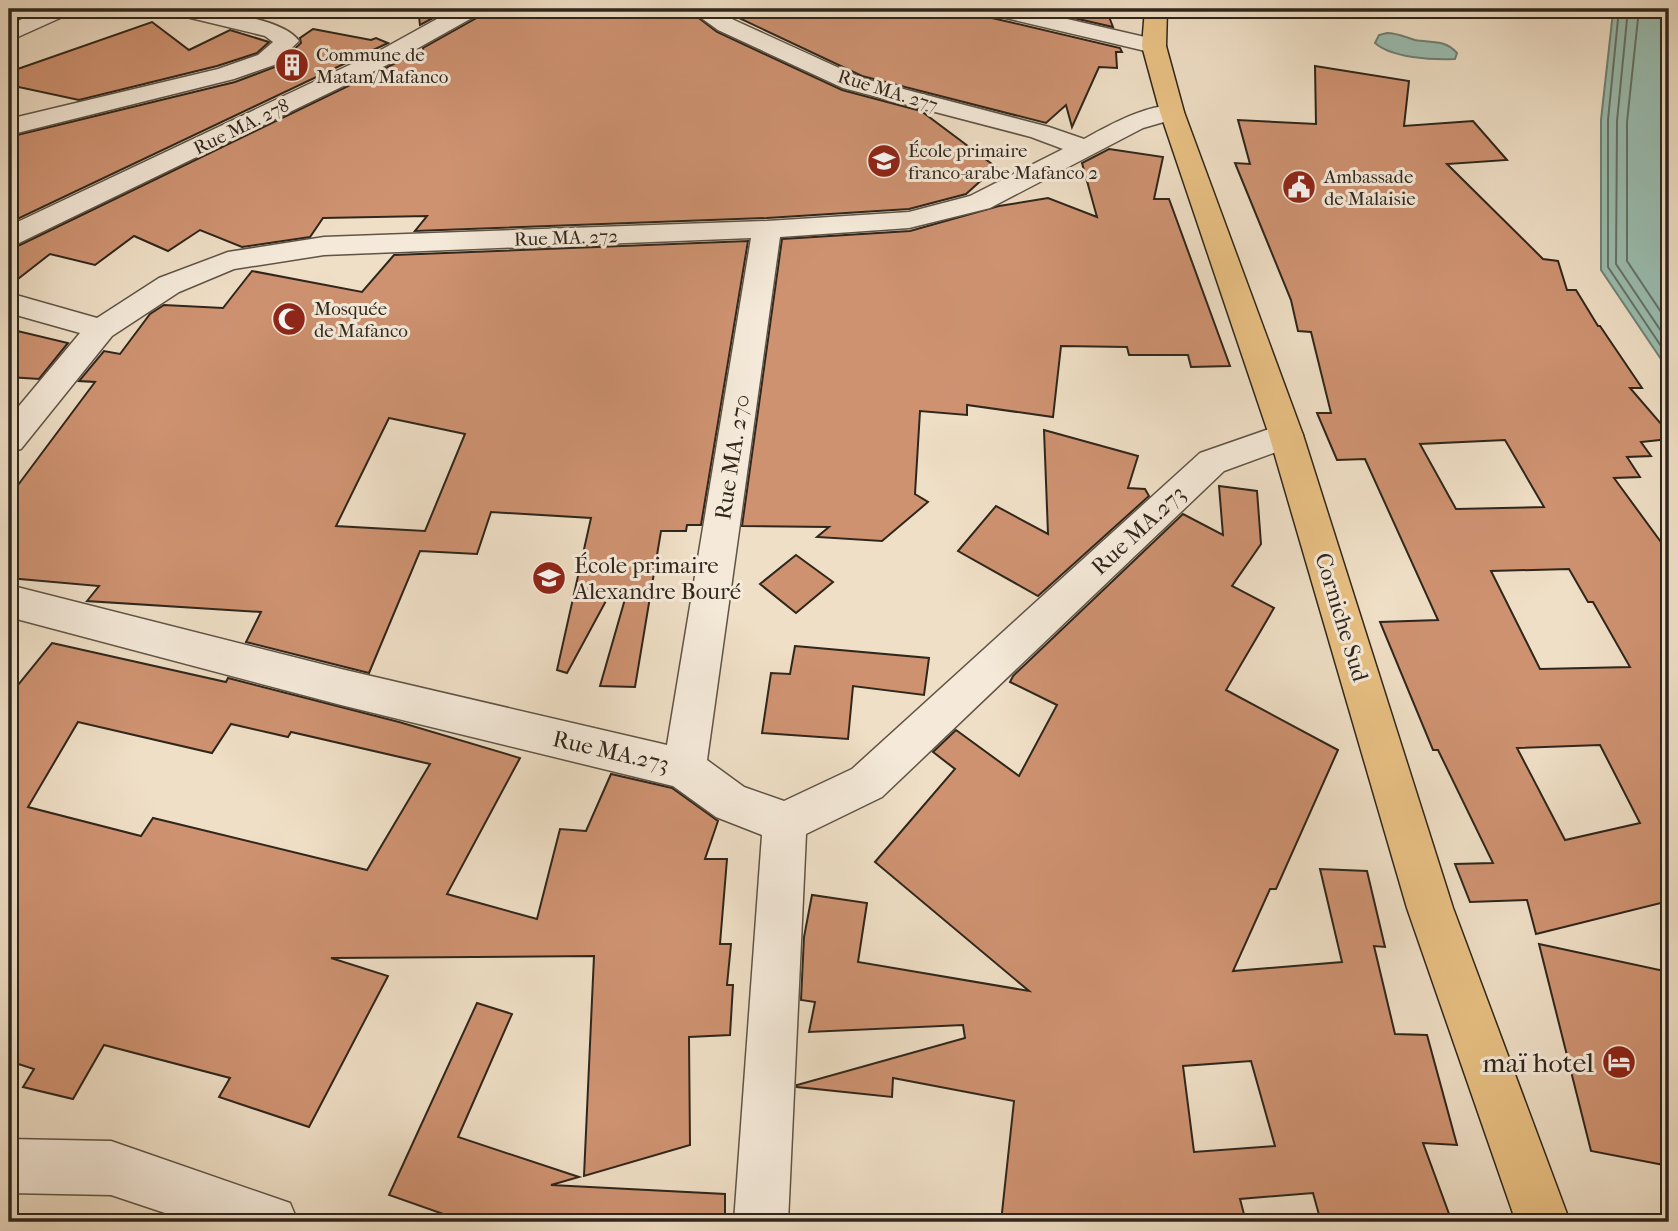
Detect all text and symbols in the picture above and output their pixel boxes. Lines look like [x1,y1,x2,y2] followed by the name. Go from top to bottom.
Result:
[316,44,449,88] place label: Commune de Matam/Mafanco
[273,46,311,84] building icon: Commune de Matam/Mafanco
[835,65,940,117] street label: Rue MA. 277
[190,94,293,160] street label: Rue MA. 278
[908,140,1098,184] place label: École primaire franco-arabe Mafanco 2
[865,142,903,180] school or university icon: École primaire franco-arabe Mafanco 2
[1323,166,1416,210] place label: Ambassade de Malaisie
[1280,168,1318,206] public building icon: Ambassade de Malaisie
[514,225,619,251] street label: Rue MA. 272
[314,298,408,342] place label: Mosquée de Mafanco
[270,300,308,338] mosque icon: Mosquée de Mafanco
[709,392,756,522] street label: Rue MA. 270
[1086,480,1191,581] street label: Rue MA.273
[1309,550,1374,685] street label: Corniche Sud
[573,552,741,605] place label: École primaire Alexandre Bouré
[530,559,568,597] school or university icon: École primaire Alexandre Bouré
[550,725,672,778] street label: Rue MA.273
[1600,1043,1638,1081] hotel icon: maï hotel
[1482,1046,1594,1079] place label: maï hotel

